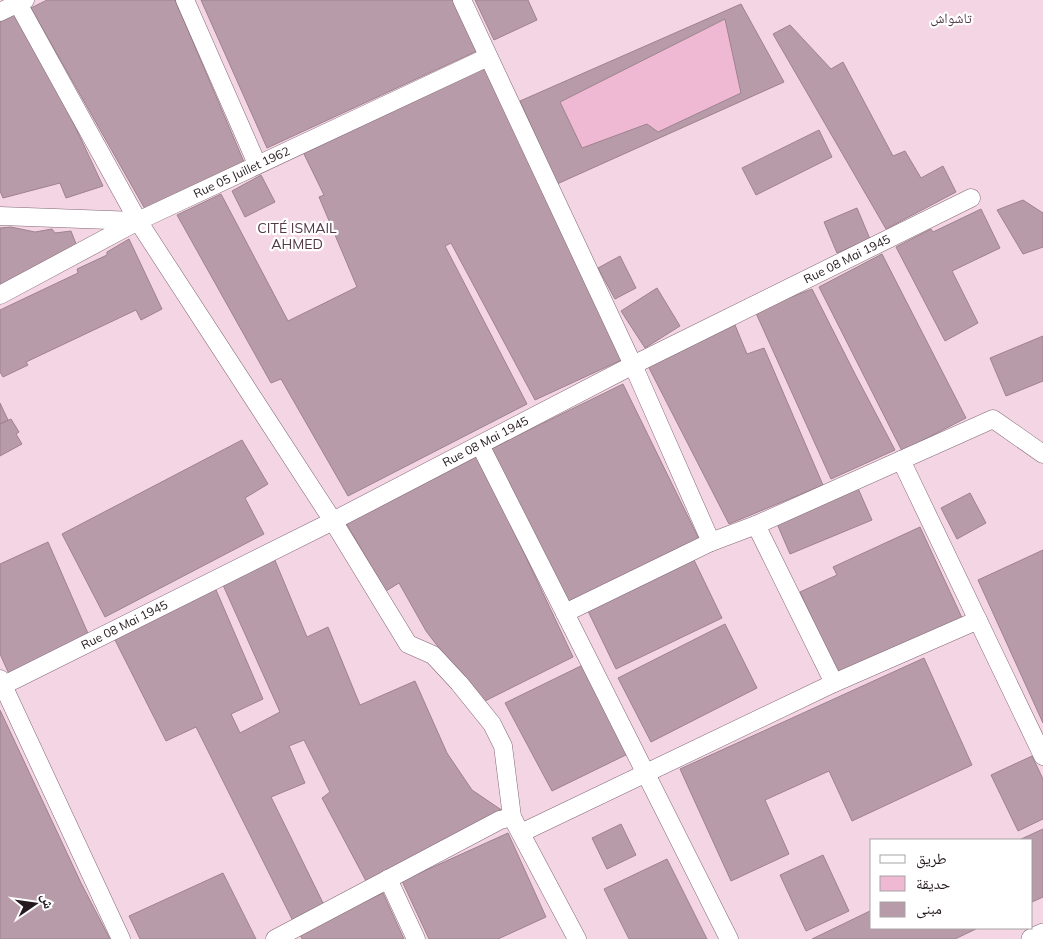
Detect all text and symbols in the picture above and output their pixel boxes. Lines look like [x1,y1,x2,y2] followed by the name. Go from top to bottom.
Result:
[930,9,972,27] district label: تاشواش
[191,143,292,201] street label: Rue 05 Juillet 1962
[257,219,337,253] district label: CITÉ ISMAIL AHMED
[801,231,893,286] street label: Rue 08 Mai 1945
[440,413,531,470] street label: Rue 08 Mai 1945
[78,597,170,652] street label: Rue 08 Mai 1945
[870,839,1033,929] legend
[916,849,947,869] text: طريق
[916,874,951,893] text: حديقة
[10,879,60,929] north arrow
[37,892,58,910] text: ش
[916,899,942,919] text: مبنى

